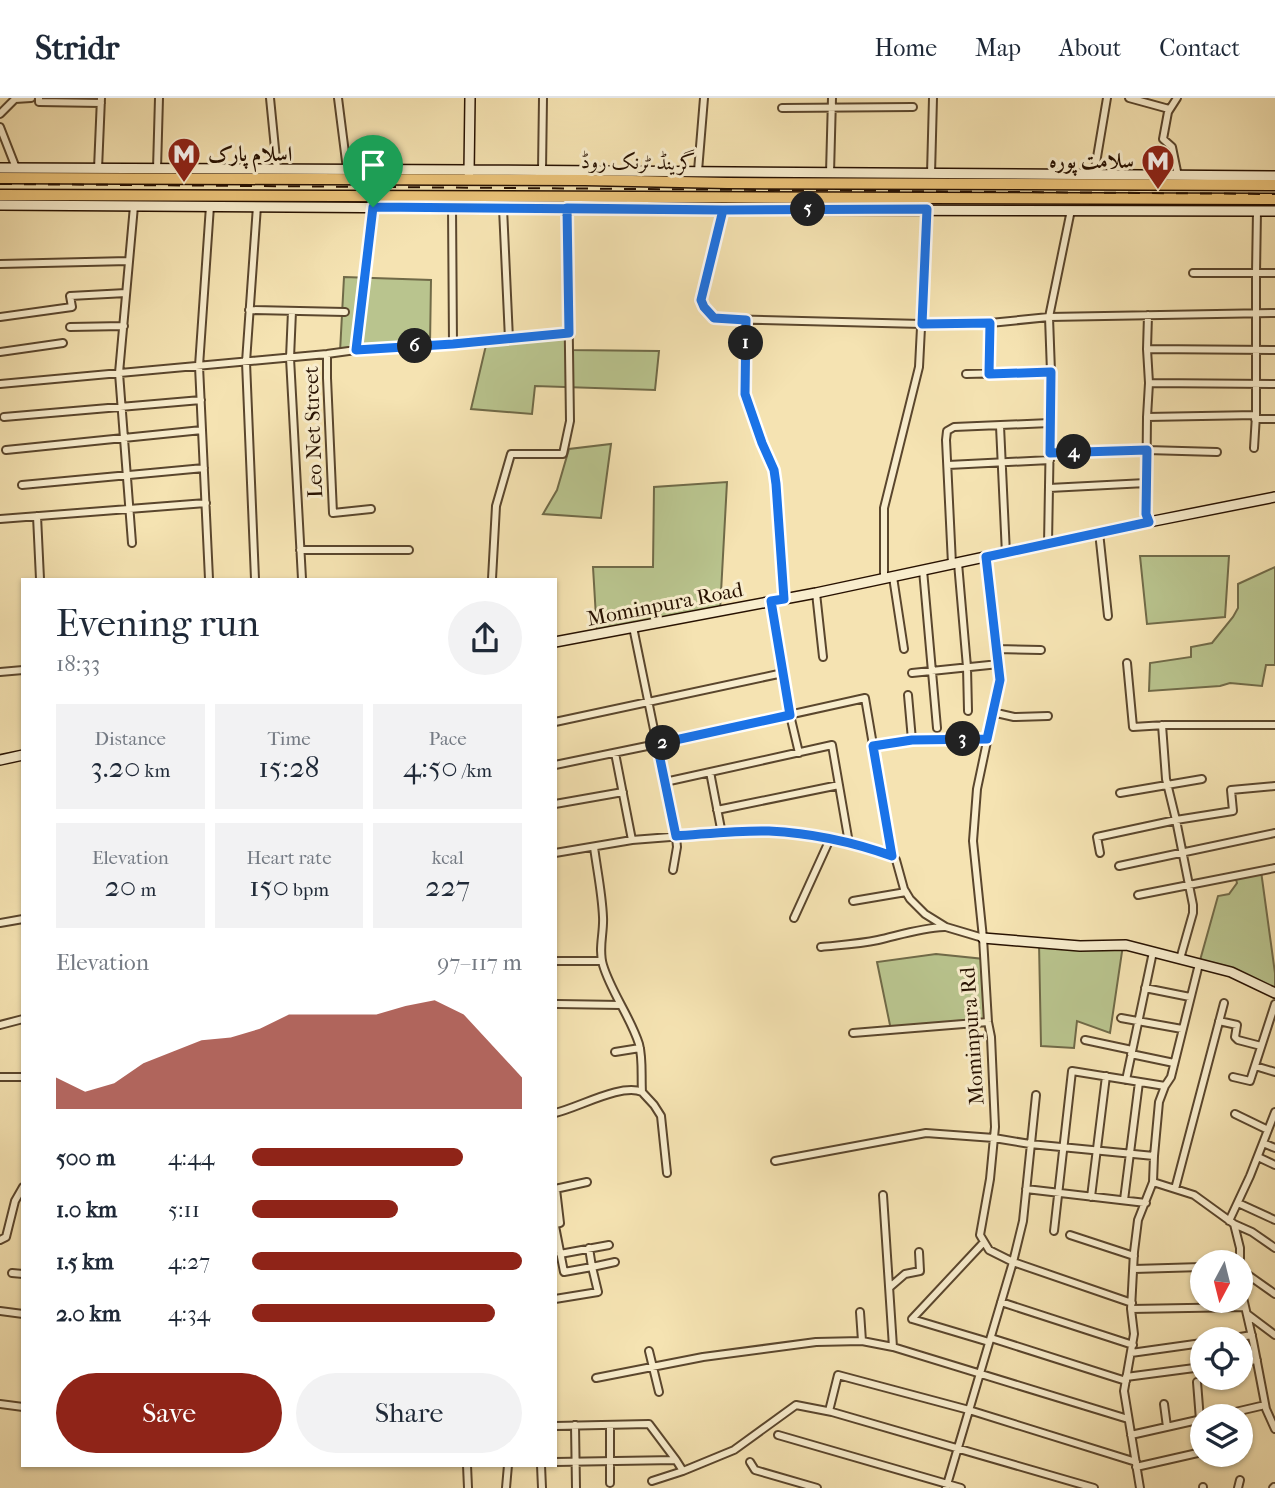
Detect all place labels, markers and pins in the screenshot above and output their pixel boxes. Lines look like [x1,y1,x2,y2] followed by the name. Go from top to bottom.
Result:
[165,135,203,184] metro station icon: اسلام پارک
[343,135,403,207] pin
[208,142,292,173] place label: اسلام پارک
[1139,142,1177,191] metro station icon: سلامت پورہ
[1049,149,1134,176] place label: سلامت پورہ
[790,192,826,226] pin: 5
[728,326,764,360] pin: 1
[398,328,432,364] pin: 6
[1056,434,1092,470] pin: 4
[946,722,981,756] pin: 3
[646,726,680,760] pin: 2

